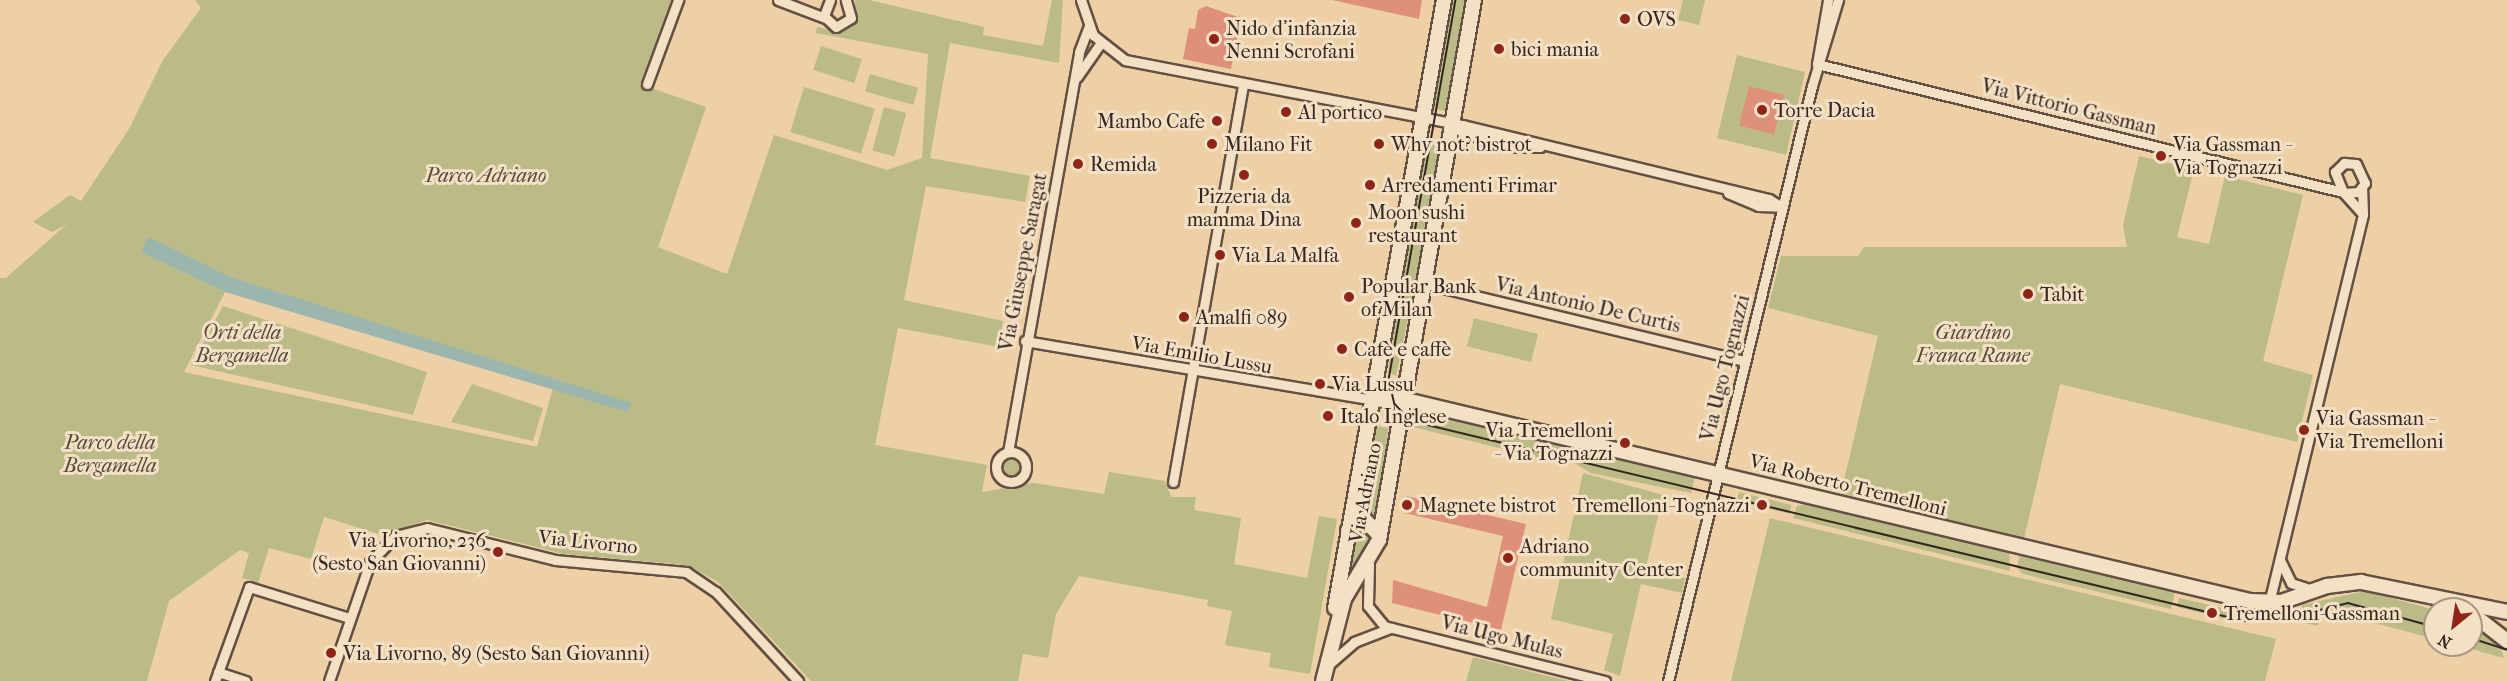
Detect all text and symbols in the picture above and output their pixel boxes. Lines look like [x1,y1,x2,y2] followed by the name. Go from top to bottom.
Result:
[1637,7,1676,31] place label: OVS
[1618,12,1632,26] marker: OVS
[1226,16,1356,63] place label: Nido d'infanzia Nenni Scrofani
[1207,32,1221,46] marker: Nido d'infanzia Nenni Scrofani
[1511,37,1599,61] place label: bici mania
[1492,42,1506,56] marker: bici mania
[1979,74,2159,140] street label: Via Vittorio Gassman
[1774,98,1875,122] place label: Torre Dacia
[1298,100,1382,124] place label: Al portico
[1755,103,1769,117] marker: Torre Dacia
[1279,105,1293,119] marker: Al portico
[1097,109,1205,133] place label: Mambo Cafe
[1210,114,1224,128] marker: Mambo Cafe
[1224,132,1313,156] place label: Milano Fit
[1391,132,1532,156] place label: Why not? bistrot
[2173,132,2291,179] place label: Via Gassman - Via Tognazzi
[1205,137,1219,151] marker: Milano Fit
[1372,137,1386,151] marker: Why not? bistrot
[2154,149,2168,163] marker: Via Gassman - Via Tognazzi
[1090,152,1157,176] place label: Remida
[1071,157,1085,171] marker: Remida
[425,163,547,187] park label: Parco Adriano
[1237,168,1251,182] marker: Pizzeria da mamma Dina
[994,171,1052,353] street label: Via Giuseppe Saragat
[1382,173,1557,197] place label: Arredamenti Frimar
[1363,178,1377,192] marker: Arredamenti Frimar
[1187,185,1301,232] place label: Pizzeria da mamma Dina
[1368,200,1465,247] place label: Moon sushi restaurant
[1349,216,1363,230] marker: Moon sushi restaurant
[1232,243,1339,267] place label: Via La Malfa
[1213,248,1227,262] marker: Via La Malfa
[1493,272,1683,338] street label: Via Antonio De Curtis
[1361,274,1477,321] place label: Popular Bank of Milan
[2040,282,2084,306] place label: Tabit
[2021,287,2035,301] marker: Tabit
[1342,290,1356,304] marker: Popular Bank of Milan
[1695,292,1755,444] street label: Via Ugo Tognazzi
[1196,305,1287,329] place label: Amalfi 089
[1177,310,1191,324] marker: Amalfi 089
[196,321,288,368] park label: Orti della Bergamella
[1916,321,2030,368] park label: Giardino Franca Rame
[1130,331,1274,379] street label: Via Emilio Lussu
[1354,337,1451,361] place label: Cafè e caffè
[1335,342,1349,356] marker: Cafè e caffè
[1332,372,1414,396] place label: Via Lussu
[1313,377,1327,391] marker: Via Lussu
[1340,404,1446,428] place label: Italo Inglese
[2316,406,2444,453] place label: Via Gassman - Via Tremelloni
[1321,409,1335,423] marker: Italo Inglese
[1485,419,1613,466] place label: Via Tremelloni - Via Tognazzi
[2297,423,2311,437] marker: Via Gassman - Via Tremelloni
[64,431,156,478] park label: Parco della Bergamella
[1618,436,1632,450] marker: Via Tremelloni - Via Tognazzi
[1344,441,1386,545] street label: Via Adriano
[1747,449,1949,521] street label: Via Roberto Tremelloni
[1419,493,1556,517] place label: Magnete bistrot
[1573,493,1750,517] place label: Tremelloni-Tognazzi
[1400,498,1414,512] marker: Magnete bistrot
[1755,498,1769,512] marker: Tremelloni-Tognazzi
[537,525,639,559] street label: Via Livorno
[312,528,486,575] place label: Via Livorno, 236 (Sesto San Giovanni)
[1520,534,1683,581] place label: Adriano community Center
[491,545,505,559] marker: Via Livorno, 236 (Sesto San Giovanni)
[1501,551,1515,565] marker: Adriano community Center
[2423,597,2483,657] north arrow
[2224,601,2400,625] place label: Tremelloni-Gassman
[2205,606,2219,620] marker: Tremelloni-Gassman
[1439,610,1565,664] street label: Via Ugo Mulas
[2435,630,2455,653] text: N
[343,641,650,665] place label: Via Livorno, 89 (Sesto San Giovanni)
[324,646,338,660] marker: Via Livorno, 89 (Sesto San Giovanni)

